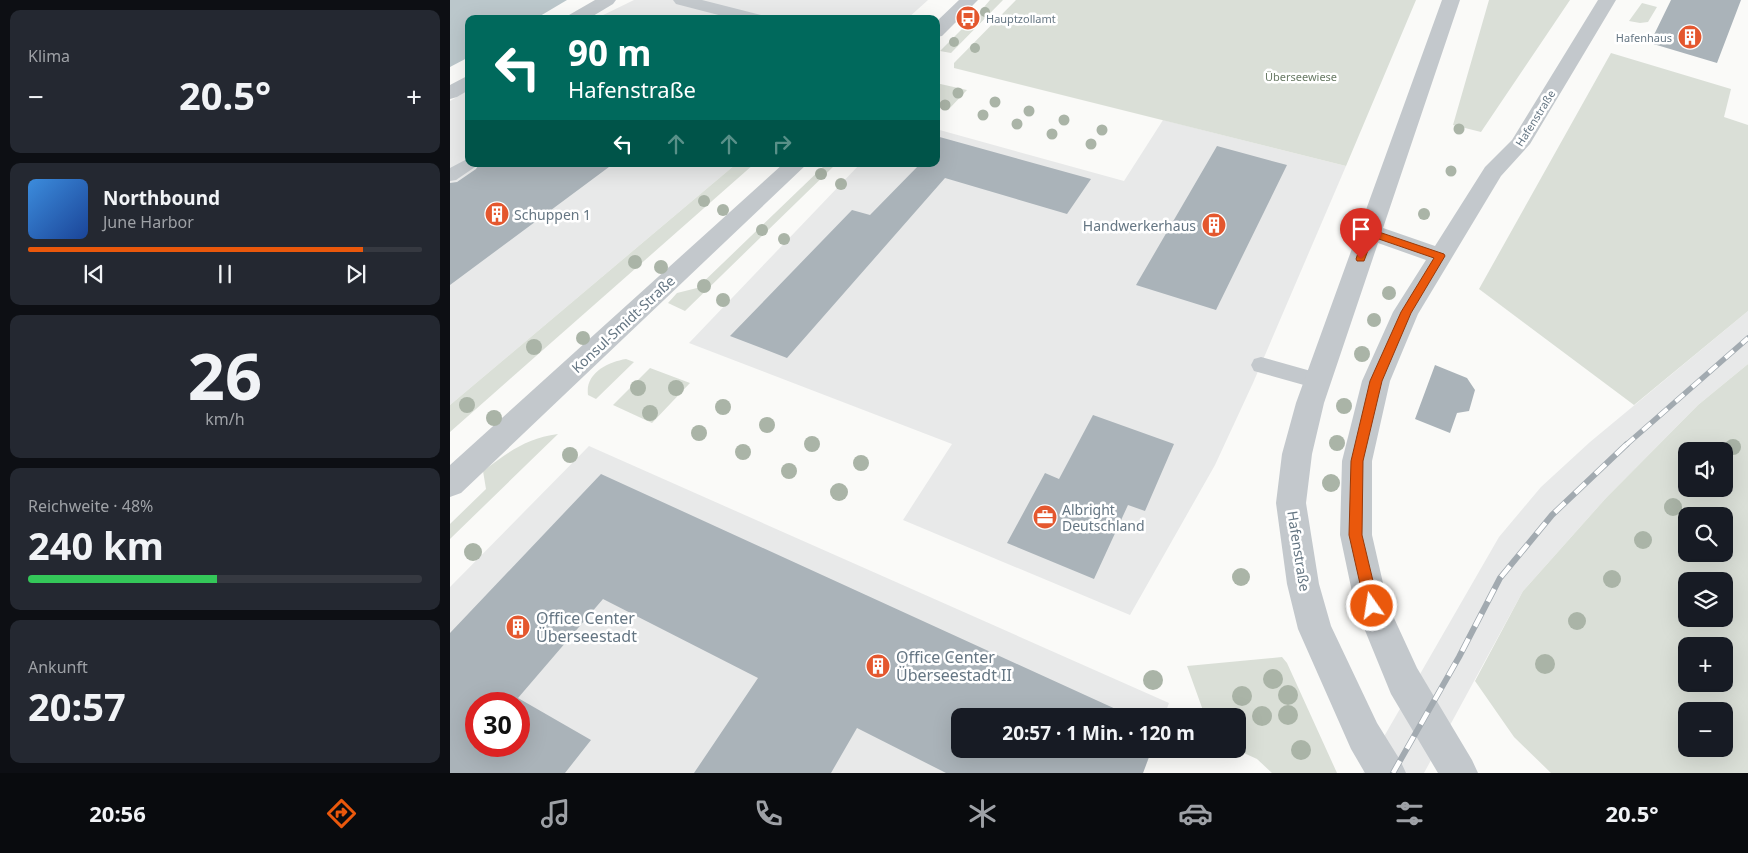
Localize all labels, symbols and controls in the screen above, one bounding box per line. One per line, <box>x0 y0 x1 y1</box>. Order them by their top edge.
bus stop icon: Hauptzollamt <box>955 5 981 31</box>
place label: Hauptzollamt <box>986 11 1056 26</box>
building icon: Hafenhaus <box>1677 24 1703 50</box>
text: 90 m <box>568 29 651 76</box>
place label: Hafenhaus <box>1616 30 1672 45</box>
icon: left <box>485 35 550 100</box>
text: Klima <box>28 45 70 67</box>
text: 20.5° <box>179 69 271 121</box>
park label: Überseewiese <box>1265 69 1337 84</box>
text: Hafenstraße <box>568 74 696 104</box>
text: − <box>28 77 44 115</box>
text: + <box>406 77 422 115</box>
street label: Hafenstraße <box>1512 87 1558 149</box>
icon: left <box>609 130 637 158</box>
icon: ahead <box>662 130 690 158</box>
icon: ahead <box>715 130 743 158</box>
icon: right <box>768 130 796 158</box>
text: Northbound <box>103 185 220 211</box>
building icon: Schuppen 1 <box>484 201 510 227</box>
place label: Schuppen 1 <box>514 205 591 224</box>
pin <box>1340 208 1382 259</box>
text: June Harbor <box>103 211 194 233</box>
building icon: Handwerkerhaus <box>1201 212 1227 238</box>
icon: arrive <box>1347 215 1375 243</box>
place label: Handwerkerhaus <box>1083 216 1196 235</box>
icon: previous <box>80 260 108 288</box>
icon: pause <box>211 260 239 288</box>
icon: next <box>342 260 370 288</box>
street label: Konsul-Smidt-Straße <box>567 271 679 377</box>
text: 26 <box>188 331 262 419</box>
text: km/h <box>205 408 245 430</box>
map controls <box>1678 442 1733 757</box>
button: sound <box>1678 442 1733 497</box>
text: Reichweite · 48% <box>28 495 153 517</box>
place label: Albright Deutschland <box>1062 500 1145 535</box>
office icon: Albright Deutschland <box>1032 504 1058 530</box>
button: search <box>1678 507 1733 562</box>
street label: Hafenstraße <box>1283 509 1315 593</box>
text: 240 km <box>28 519 164 571</box>
button: layers <box>1678 572 1733 627</box>
position arrow <box>1345 579 1397 631</box>
place label: Office Center Überseestadt <box>536 607 637 647</box>
building icon: Office Center Überseestadt <box>505 614 531 640</box>
button: + <box>1678 637 1733 692</box>
place label: Office Center Überseestadt II <box>896 646 1012 686</box>
building icon: Office Center Überseestadt II <box>865 653 891 679</box>
text: Ankunft <box>28 656 88 678</box>
text: 20:57 <box>28 680 126 732</box>
speed limit sign: 30 <box>465 692 530 757</box>
button: − <box>1678 702 1733 757</box>
text: 20:57 · 1 Min. · 120 m <box>1002 720 1195 746</box>
icon: directions <box>324 796 359 831</box>
icon: music <box>538 796 573 831</box>
icon: phone <box>751 796 786 831</box>
icon: climate <box>965 796 1000 831</box>
icon: car <box>1178 796 1213 831</box>
icon: filters <box>1392 796 1427 831</box>
text: 20:56 <box>89 798 146 828</box>
text: 20.5° <box>1605 798 1659 828</box>

